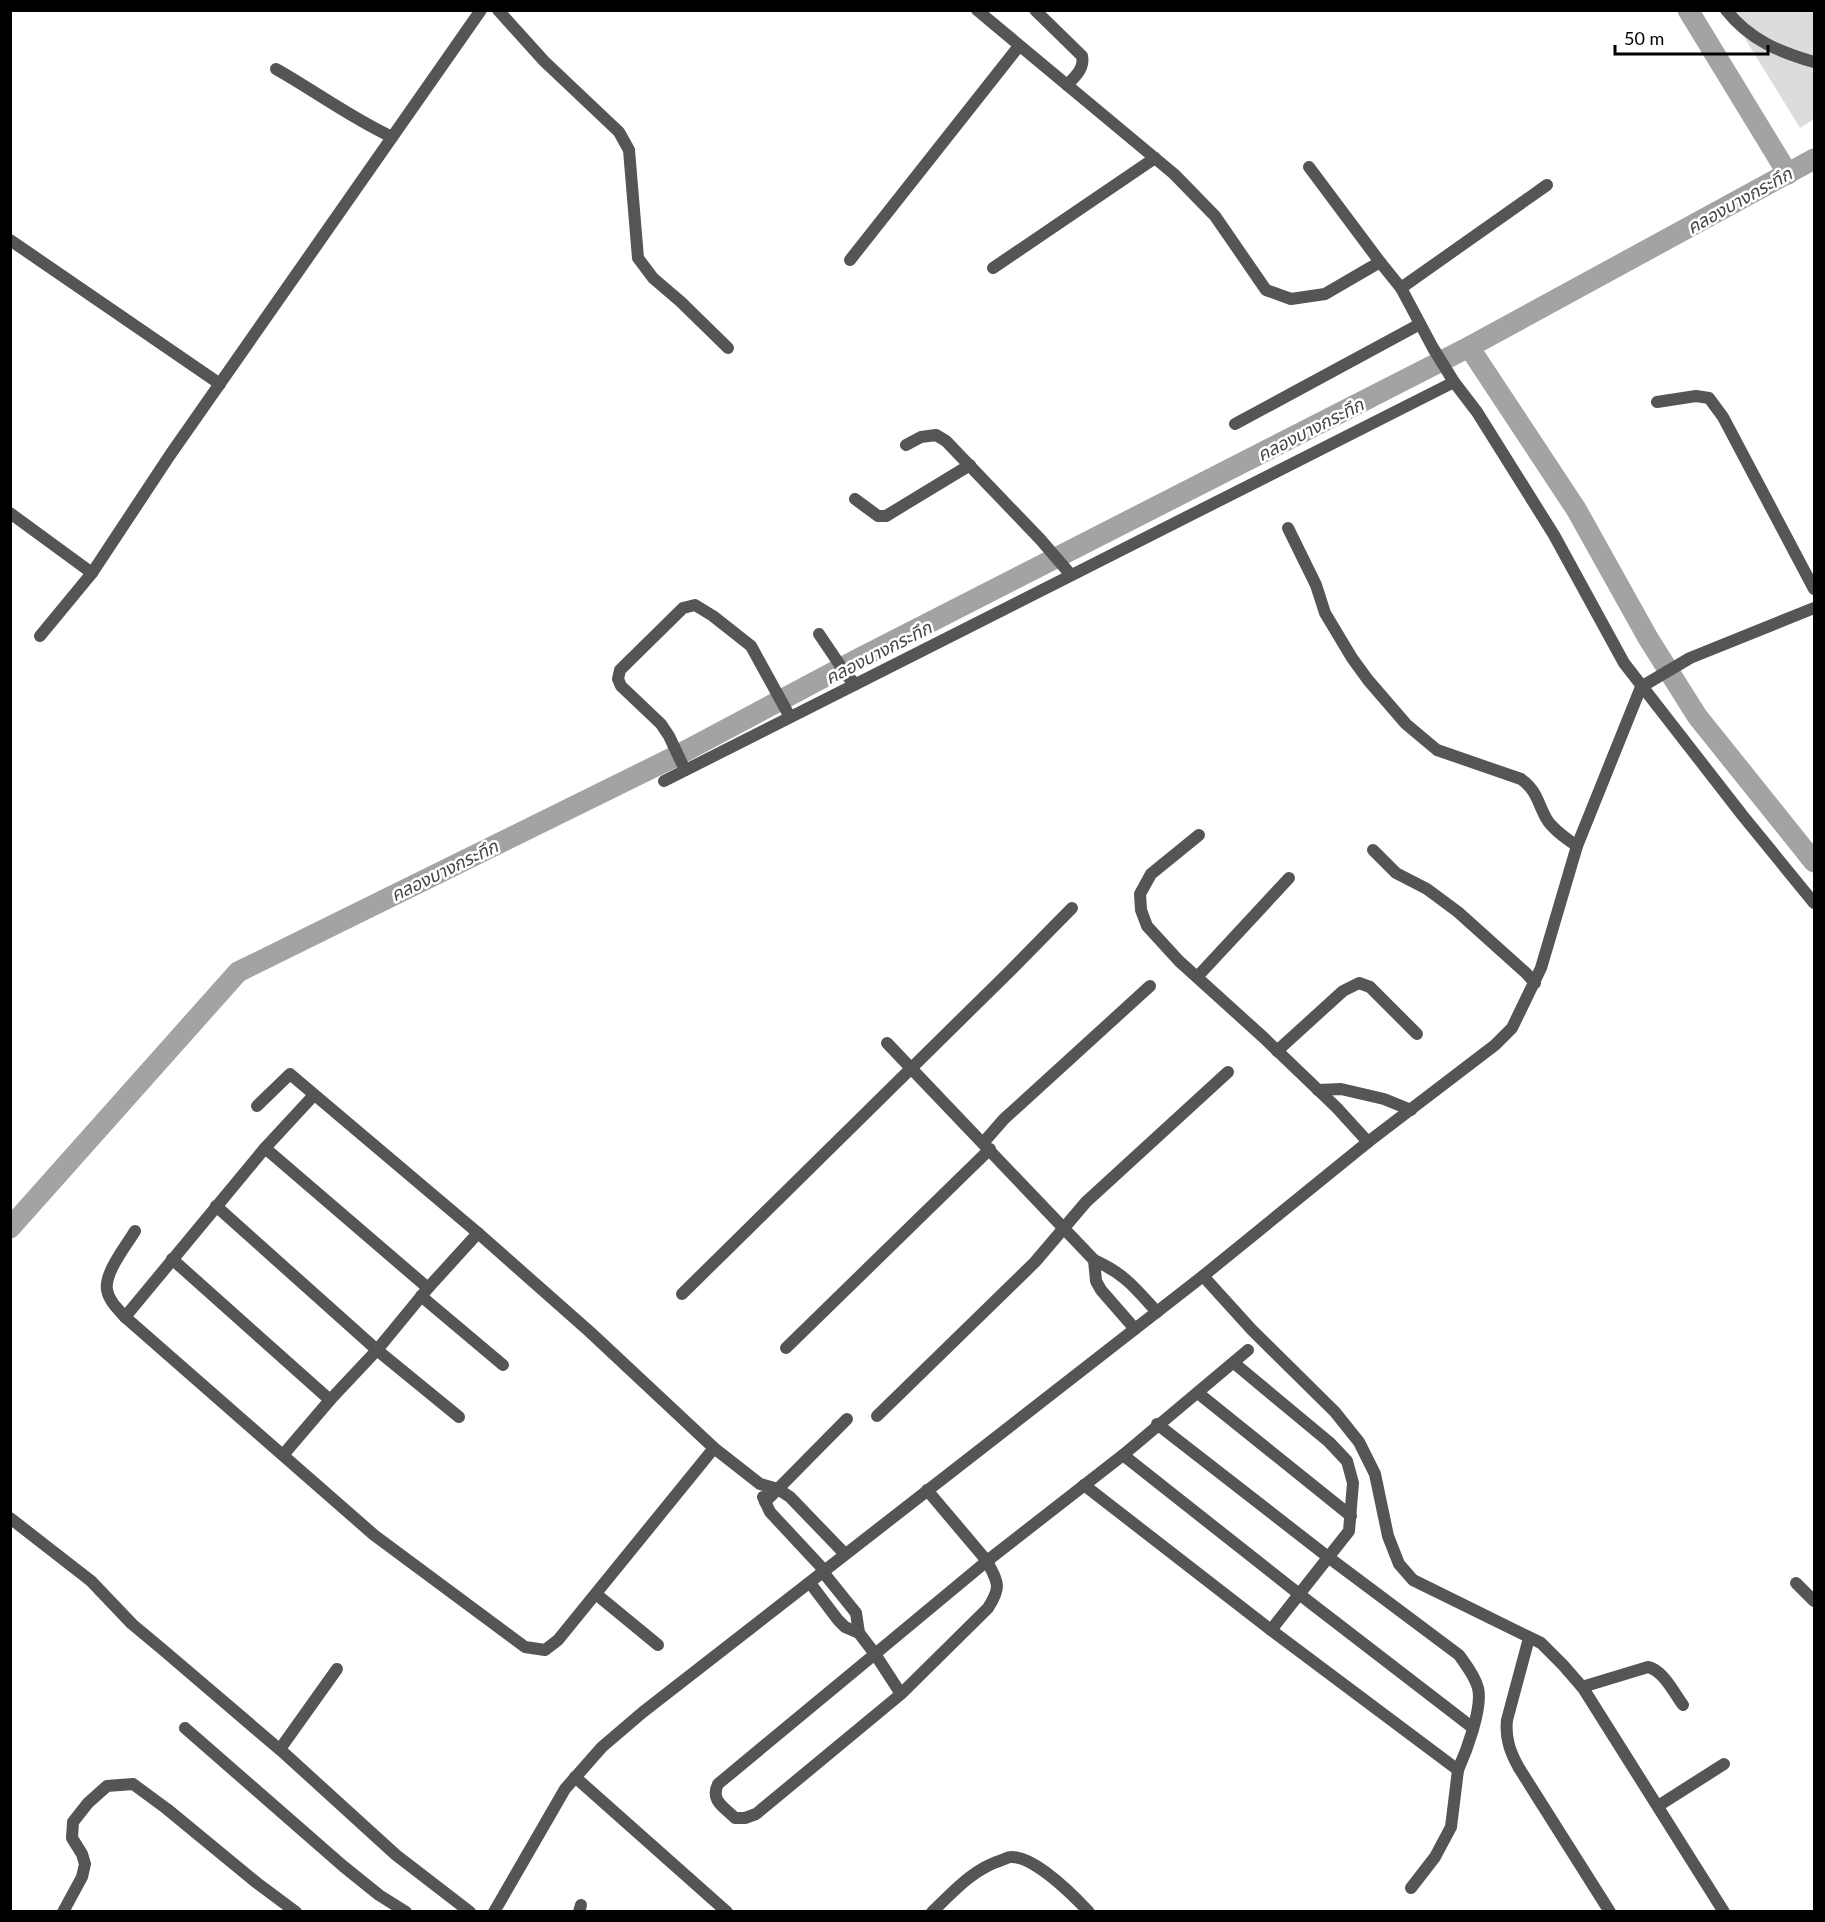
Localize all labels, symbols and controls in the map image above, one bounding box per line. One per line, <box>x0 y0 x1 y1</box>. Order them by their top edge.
scale bar <box>1615 18 1768 56</box>
text: 50 m <box>1624 27 1664 49</box>
water label: คลองบางกระทึก <box>1683 162 1796 238</box>
water label: คลองบางกระทึก <box>1253 392 1368 465</box>
water label: คลองบางกระทึก <box>821 615 936 688</box>
water label: คลองบางกระทึก <box>387 834 502 905</box>

